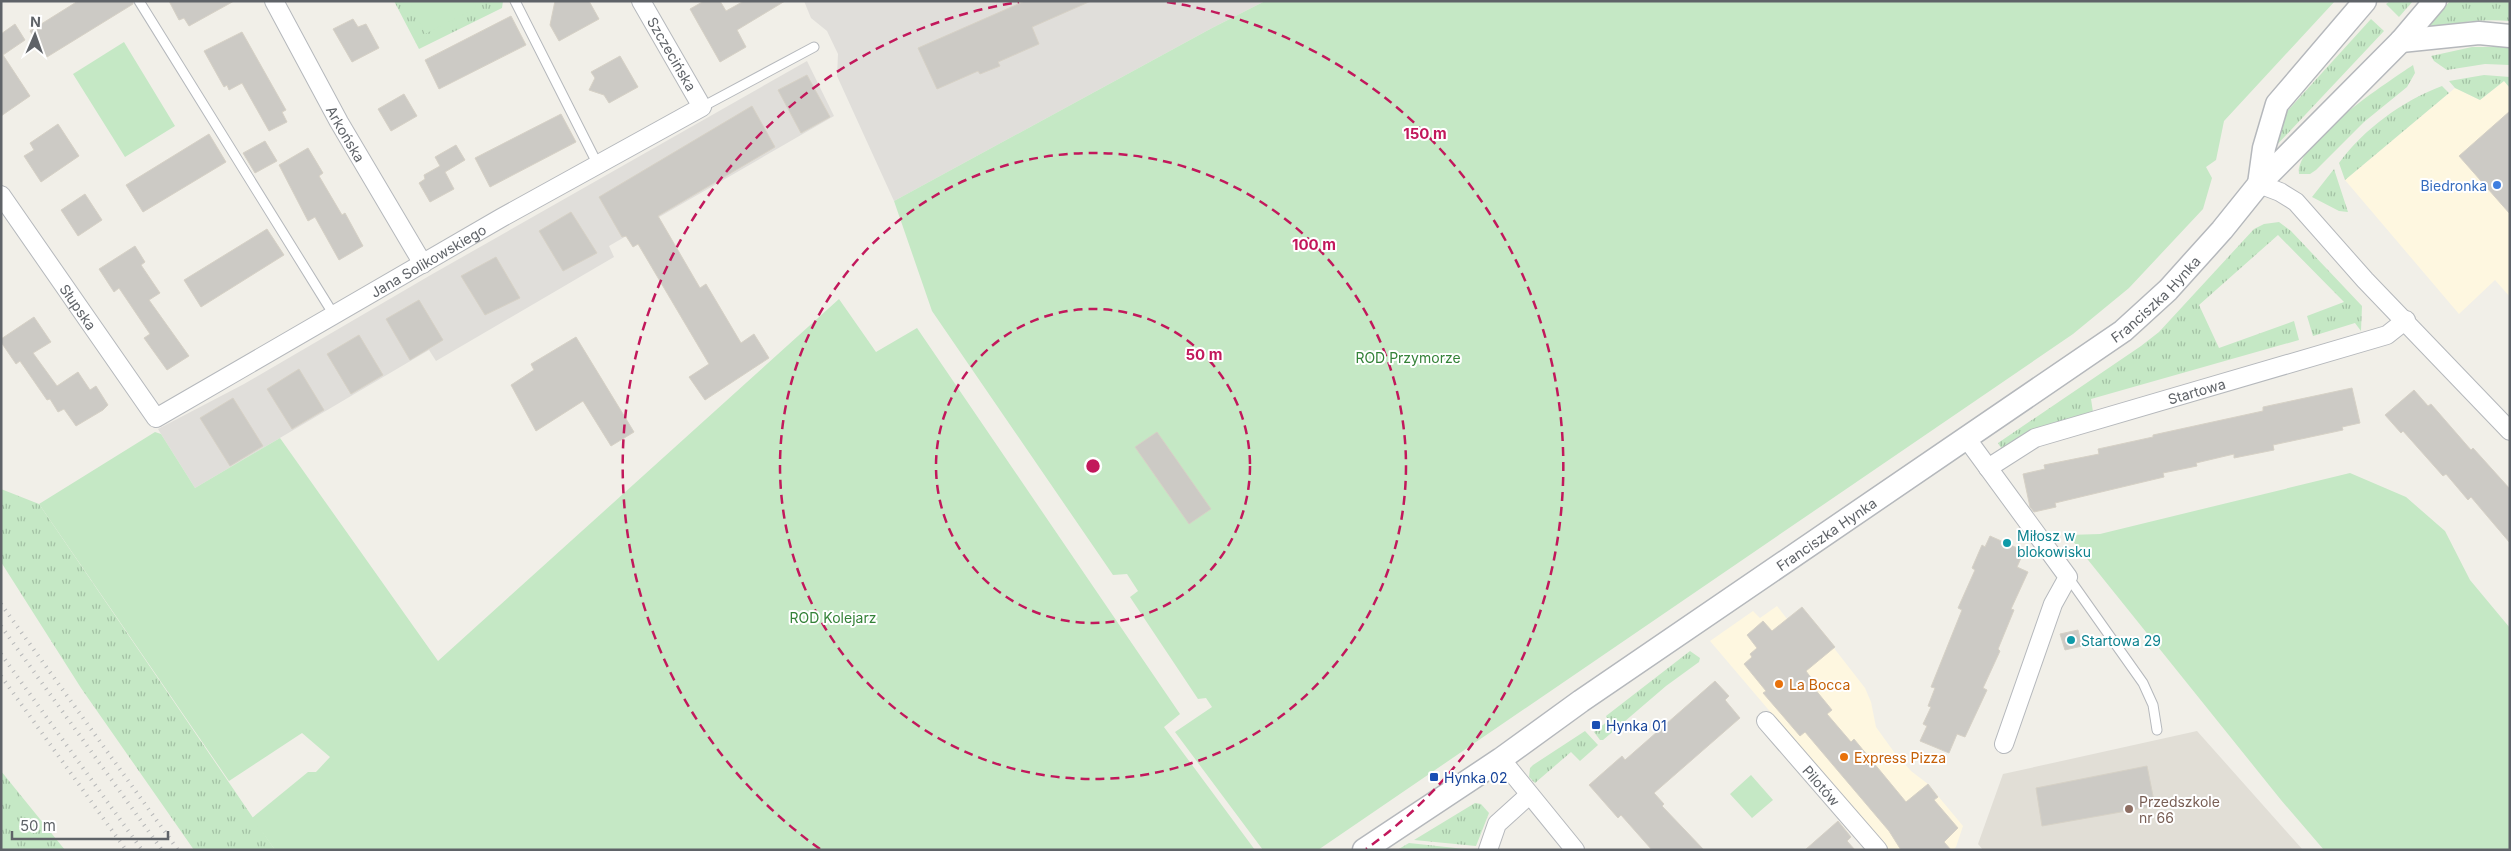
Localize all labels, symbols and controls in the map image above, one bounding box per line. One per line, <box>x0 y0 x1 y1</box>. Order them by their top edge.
north arrow <box>10 10 60 60</box>
text: N <box>30 13 41 30</box>
street label: Szczecińska <box>644 14 700 94</box>
street label: Arkońska <box>323 103 369 165</box>
text: 150 m <box>1403 124 1447 143</box>
place label: Biedronka <box>2420 177 2487 194</box>
marker: Biedronka <box>2491 179 2503 191</box>
street label: Jana Solikowskiego <box>367 220 489 300</box>
text: 100 m <box>1292 235 1336 254</box>
street label: Franciszka Hynka <box>2107 252 2203 346</box>
street label: Słupska <box>57 280 100 333</box>
text: 50 m <box>1186 345 1222 364</box>
park label: ROD Przymorze <box>1355 349 1461 366</box>
street label: Startowa <box>2166 374 2227 407</box>
centre of rings <box>1084 457 1102 475</box>
street label: Franciszka Hynka <box>1773 494 1879 574</box>
place label: Miłosz w blokowisku <box>2017 527 2091 560</box>
marker: Miłosz w blokowisku <box>2001 537 2013 549</box>
park label: ROD Kolejarz <box>790 609 876 626</box>
place label: Startowa 29 <box>2081 632 2161 649</box>
marker: Startowa 29 <box>2065 634 2077 646</box>
place label: La Bocca <box>1789 676 1850 693</box>
marker: La Bocca <box>1773 678 1785 690</box>
place label: Hynka 01 <box>1606 717 1667 734</box>
marker: Hynka 01 <box>1590 719 1602 731</box>
place label: Express Pizza <box>1854 749 1946 766</box>
marker: Express Pizza <box>1838 751 1850 763</box>
street label: Pilotów <box>1800 761 1844 809</box>
place label: Hynka 02 <box>1444 769 1507 786</box>
marker: Hynka 02 <box>1428 771 1440 783</box>
place label: Przedszkole nr 66 <box>2139 793 2220 826</box>
marker: Przedszkole nr 66 <box>2123 803 2135 815</box>
scale bar <box>12 808 169 840</box>
text: 50 m <box>20 816 56 835</box>

